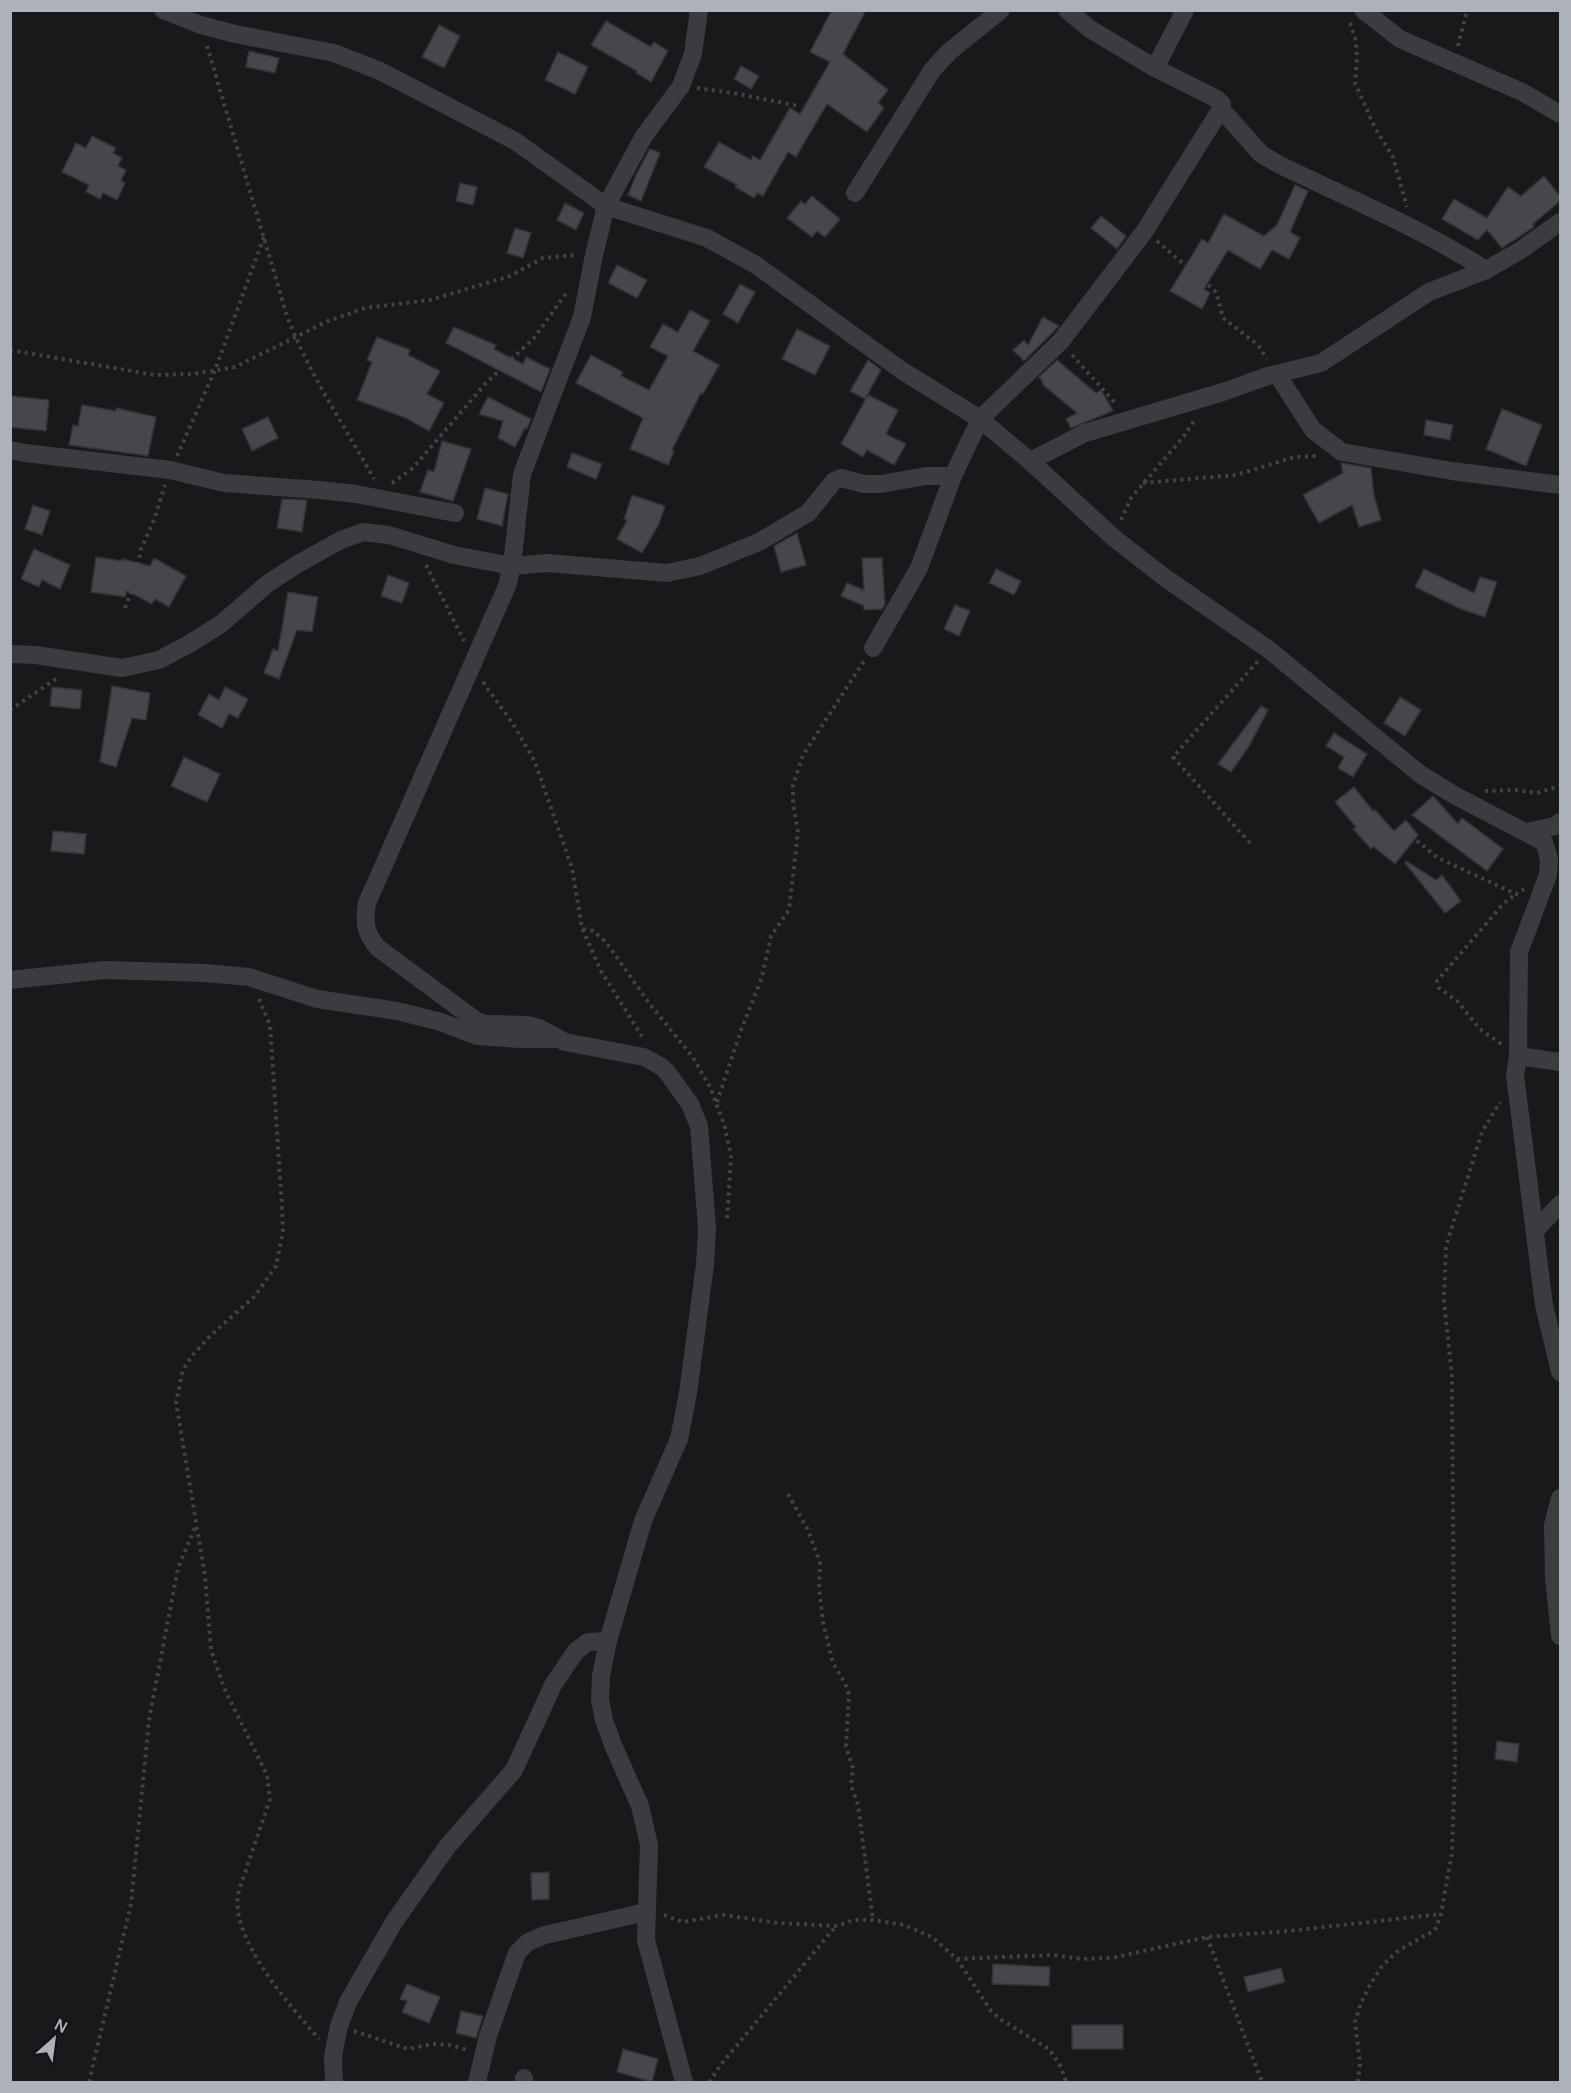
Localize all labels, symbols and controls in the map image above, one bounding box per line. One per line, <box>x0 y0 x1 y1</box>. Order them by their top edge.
north arrow <box>24 2009 84 2069</box>
text: N <box>51 2013 71 2038</box>

